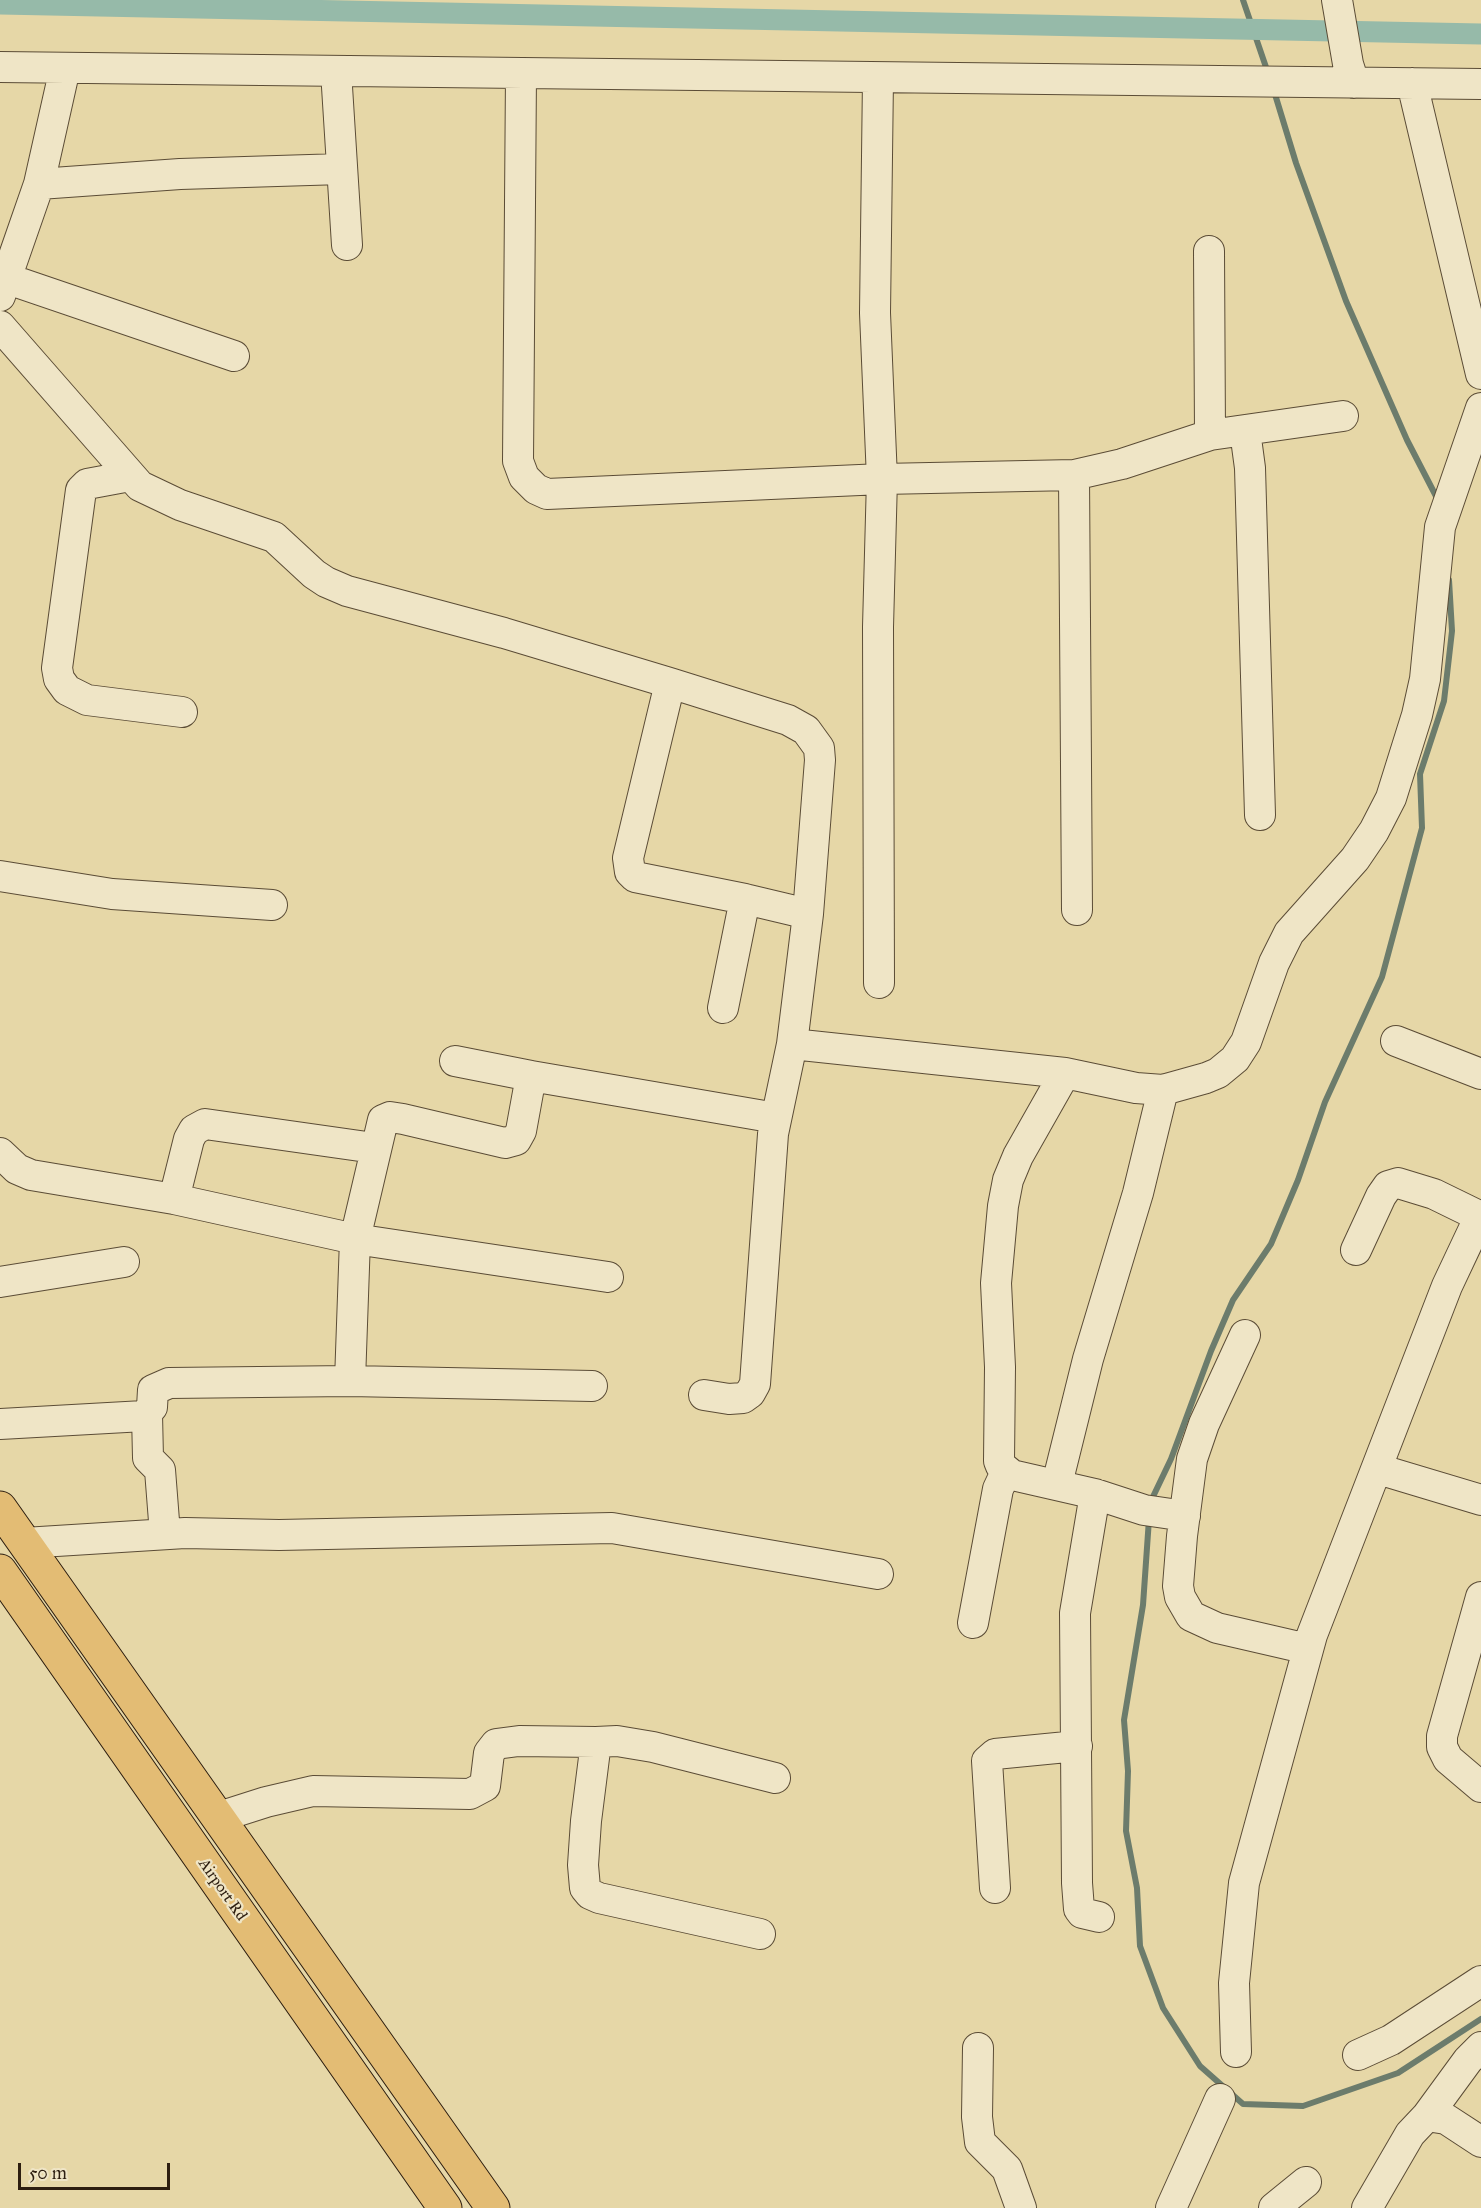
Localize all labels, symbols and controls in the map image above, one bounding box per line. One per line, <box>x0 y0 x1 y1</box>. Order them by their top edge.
street label: Airport Rd <box>194 1855 250 1925</box>
scale bar <box>21 2151 172 2189</box>
text: 50 m <box>29 2162 67 2184</box>

